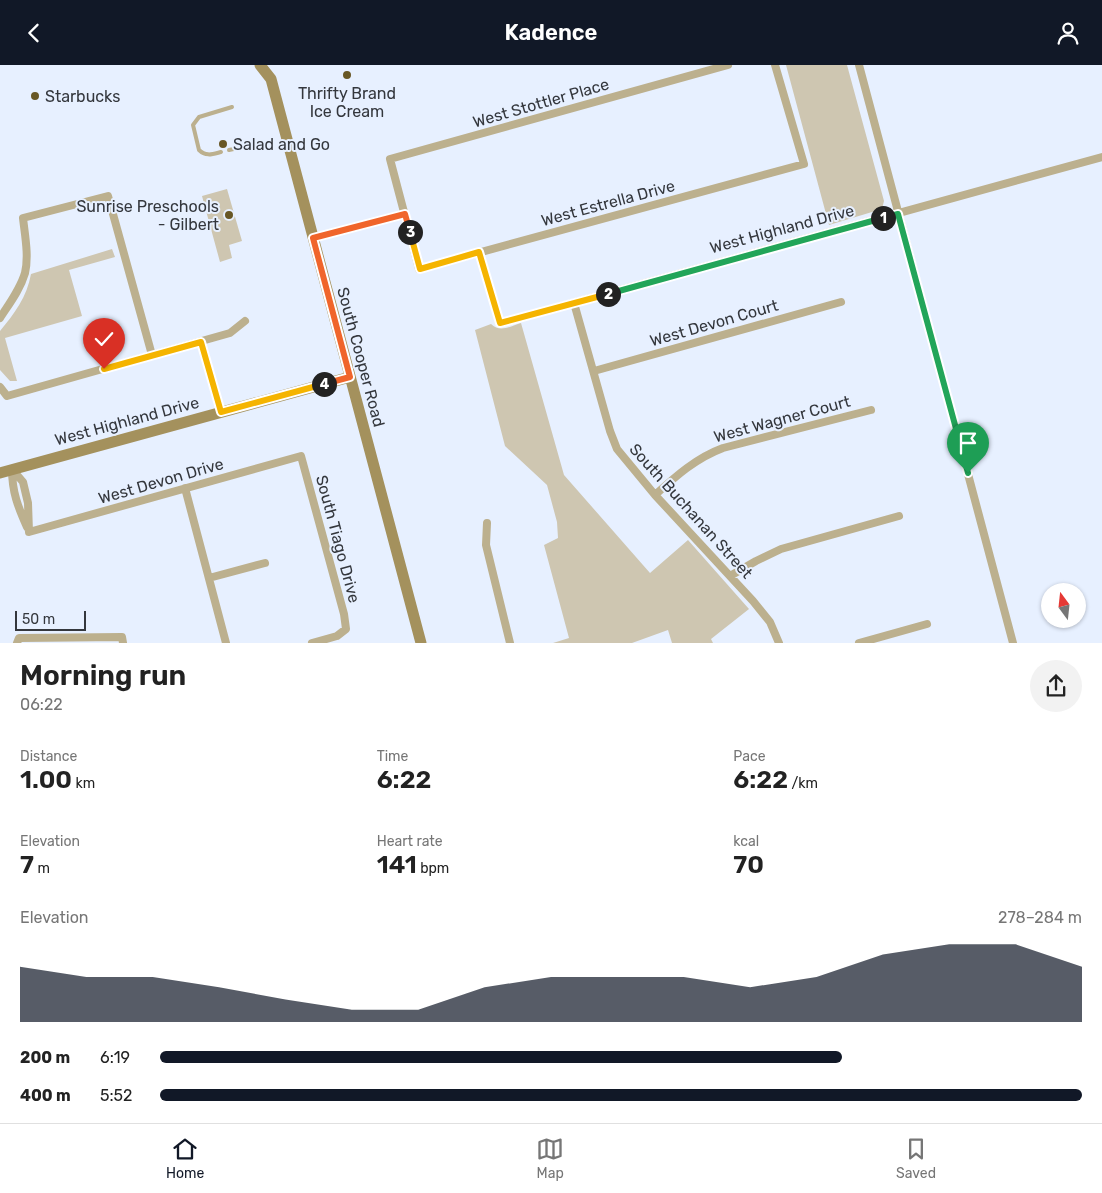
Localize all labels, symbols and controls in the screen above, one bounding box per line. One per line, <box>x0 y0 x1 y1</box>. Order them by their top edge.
icon: back <box>20 19 48 47</box>
text: Kadence <box>505 19 597 46</box>
icon: person <box>1054 19 1082 47</box>
marker: Thrifty Brand Ice Cream <box>341 69 353 81</box>
street label: West Stottler Place <box>471 74 611 132</box>
place label: Thrifty Brand Ice Cream <box>298 84 396 121</box>
place label: Starbucks <box>45 87 120 106</box>
marker: Starbucks <box>29 90 41 102</box>
place label: Salad and Go <box>233 135 330 154</box>
marker: Salad and Go <box>217 138 229 150</box>
street label: West Estrella Drive <box>539 176 677 230</box>
place label: Sunrise Preschools - Gilbert <box>76 197 219 234</box>
street label: West Highland Drive <box>708 201 856 257</box>
pin: 1 <box>870 205 896 231</box>
marker: Sunrise Preschools - Gilbert <box>223 209 235 221</box>
text: 1 <box>880 210 887 227</box>
pin: 3 <box>398 219 422 245</box>
text: 3 <box>406 224 415 241</box>
pin: 2 <box>596 281 620 307</box>
street label: South Cooper Road <box>333 285 389 429</box>
text: 2 <box>604 286 613 303</box>
street label: West Devon Court <box>648 296 780 350</box>
pin <box>83 318 125 369</box>
icon: check <box>90 325 118 353</box>
pin: 4 <box>312 371 336 397</box>
text: 4 <box>320 376 329 393</box>
street label: West Wagner Court <box>712 392 852 446</box>
street label: West Highland Drive <box>53 393 201 449</box>
pin <box>947 422 989 473</box>
icon: arrive <box>954 429 982 457</box>
street label: South Buchanan Street <box>625 440 757 582</box>
street label: West Devon Drive <box>96 454 226 508</box>
street label: South Tiago Drive <box>312 473 364 605</box>
north arrow <box>1041 583 1086 627</box>
map controls <box>1041 583 1086 628</box>
scale bar <box>15 608 86 631</box>
text: 50 m <box>22 611 55 628</box>
text: Morning run <box>20 659 186 692</box>
button: share <box>1030 660 1082 712</box>
text: 06:22 <box>20 695 63 714</box>
text: Distance <box>20 748 77 765</box>
text: Time <box>377 748 408 765</box>
text: Pace <box>733 748 765 765</box>
text: 1.00 <box>20 765 72 794</box>
text: 6:22 <box>377 765 431 794</box>
text: 6:22 <box>733 765 788 794</box>
text: km <box>72 775 95 792</box>
text: /km <box>788 775 818 792</box>
text: Elevation <box>20 833 80 850</box>
text: Heart rate <box>377 833 443 850</box>
text: kcal <box>733 833 759 850</box>
text: 7 <box>20 850 34 879</box>
text: 141 <box>377 850 417 879</box>
text: 70 <box>733 850 764 879</box>
text: m <box>34 860 50 877</box>
text: bpm <box>417 860 449 877</box>
text: Elevation <box>20 908 89 927</box>
text: 278–284 m <box>998 908 1082 927</box>
text: 200 m <box>20 1048 70 1067</box>
text: 6:19 <box>100 1048 130 1067</box>
text: 400 m <box>20 1086 71 1105</box>
text: 5:52 <box>100 1086 133 1105</box>
tab: Home <box>166 1135 204 1182</box>
tab: Map <box>536 1135 564 1182</box>
tab: Saved <box>896 1135 936 1182</box>

